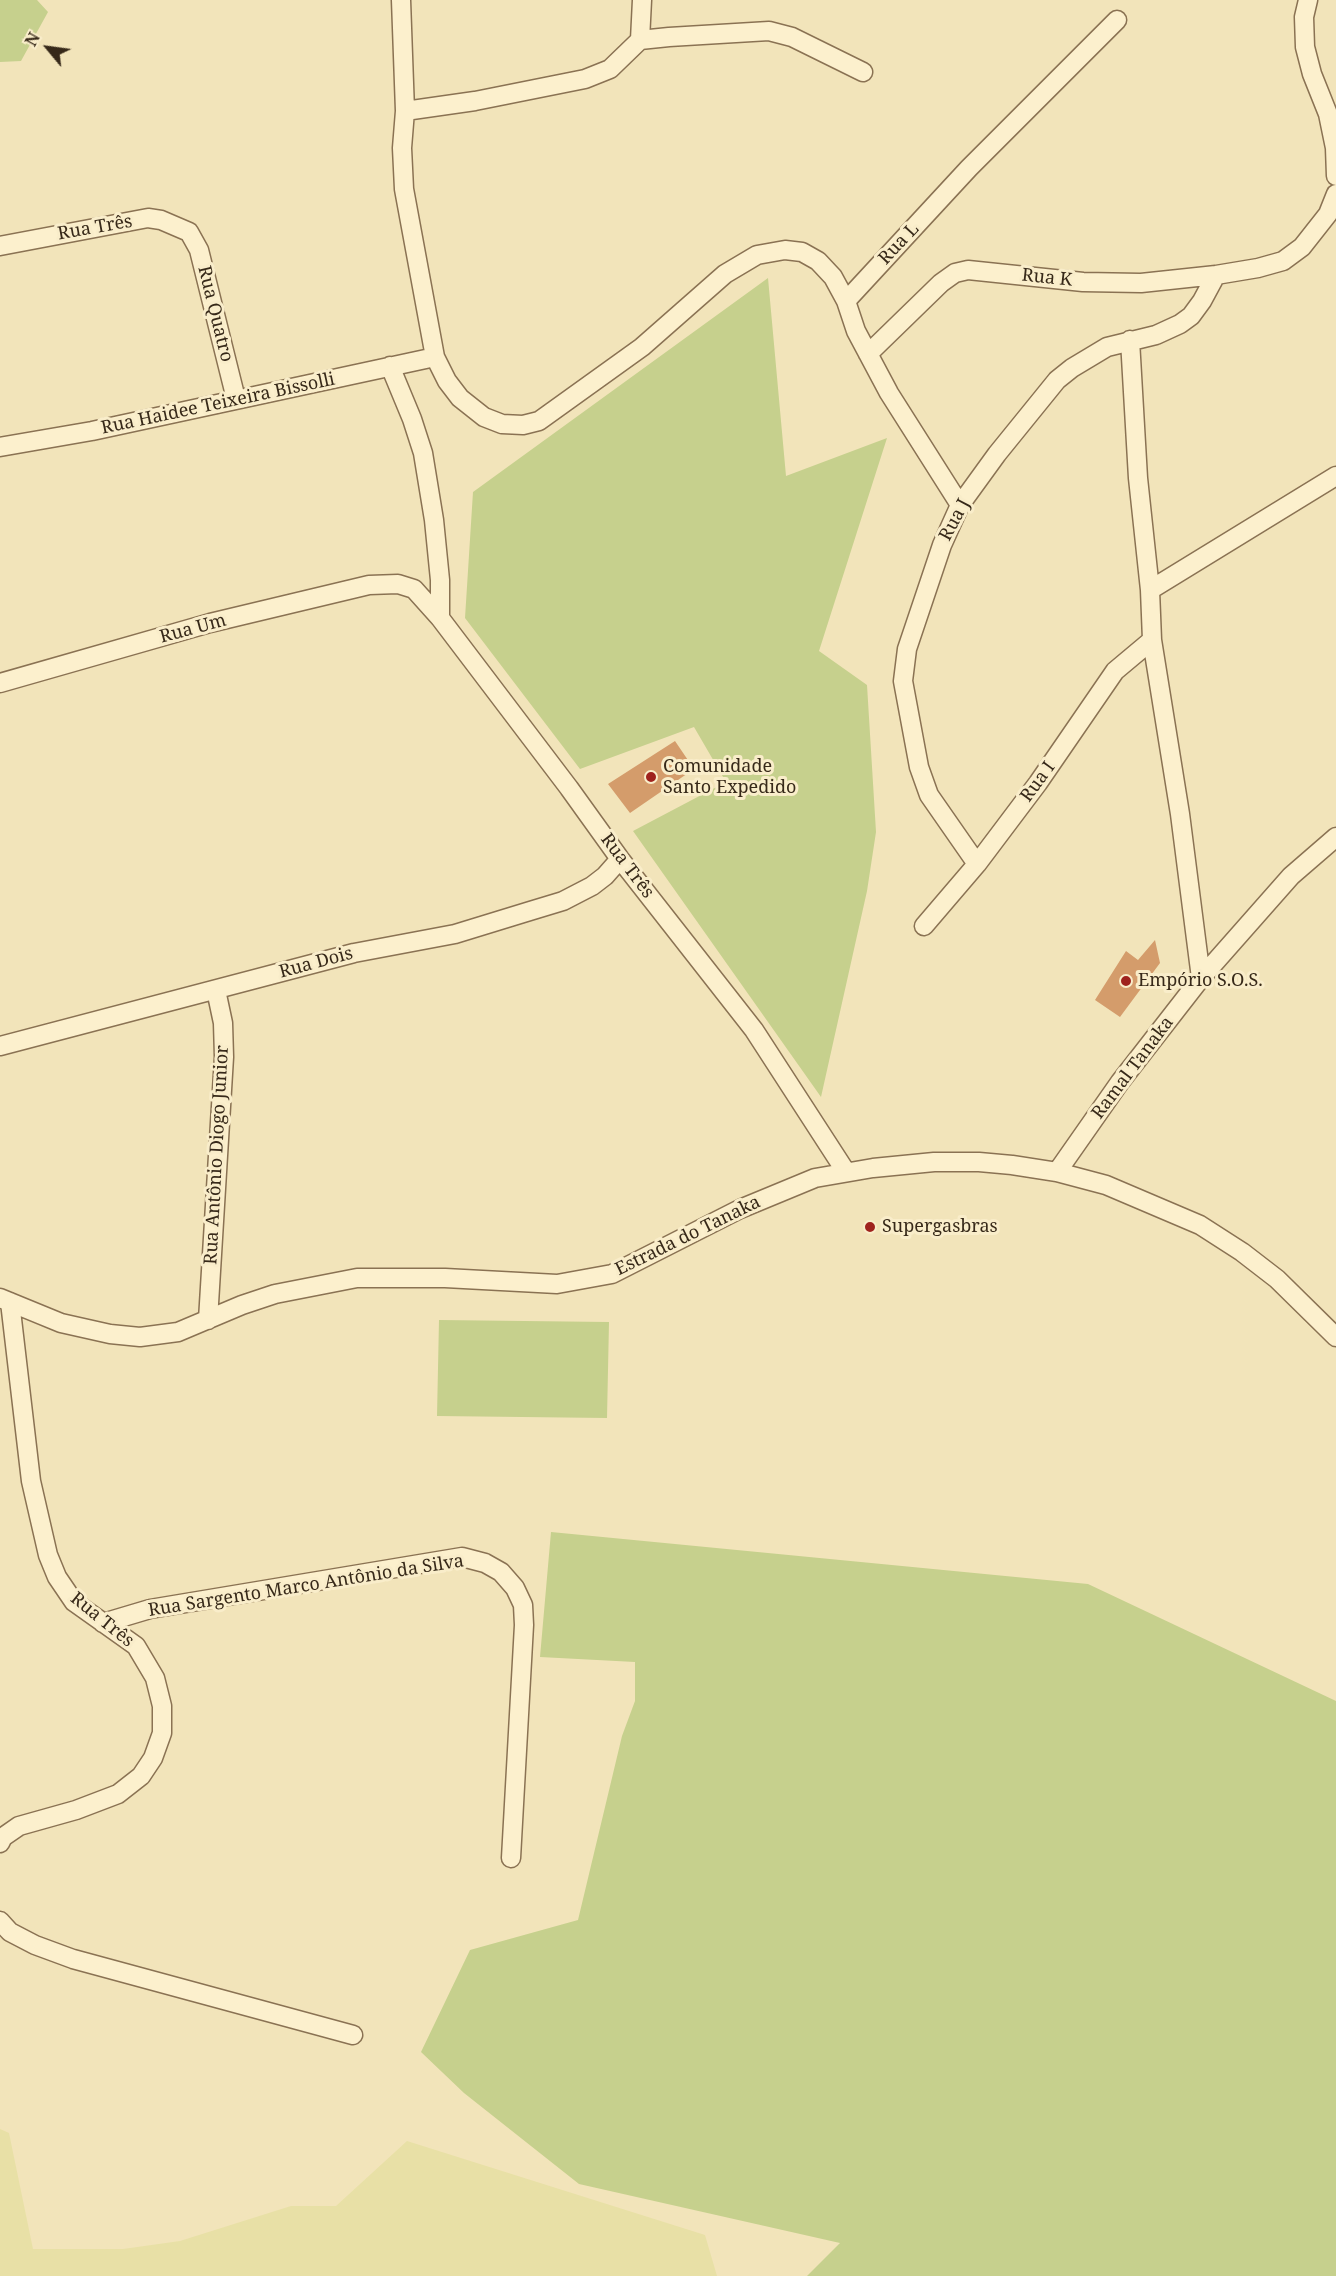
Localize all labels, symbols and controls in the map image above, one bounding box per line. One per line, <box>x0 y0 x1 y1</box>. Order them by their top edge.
north arrow <box>18 18 78 78</box>
text: N <box>20 28 45 50</box>
street label: Rua Três <box>56 211 134 245</box>
street label: Rua L <box>874 219 924 269</box>
street label: Rua Quatro <box>193 264 237 364</box>
street label: Rua K <box>1021 265 1073 291</box>
street label: Rua Haidee Teixeira Bissolli <box>99 369 337 439</box>
street label: Rua J <box>935 495 975 545</box>
street label: Rua Um <box>157 610 229 648</box>
place label: Comunidade Santo Expedido <box>663 756 796 798</box>
street label: Rua I <box>1016 758 1060 806</box>
marker: Comunidade Santo Expedido <box>644 770 658 784</box>
street label: Rua Três <box>596 829 658 903</box>
street label: Rua Dois <box>277 943 355 983</box>
place label: Empório S.O.S. <box>1138 970 1263 992</box>
marker: Empório S.O.S. <box>1119 974 1133 988</box>
street label: Ramal Tanaka <box>1088 1013 1178 1123</box>
street label: Rua Antônio Diogo Junior <box>200 1045 234 1265</box>
street label: Estrada do Tanaka <box>612 1191 764 1281</box>
place label: Supergasbras <box>882 1216 998 1238</box>
marker: Supergasbras <box>863 1220 877 1234</box>
street label: Rua Sargento Marco Antônio da Silva <box>147 1550 465 1622</box>
street label: Rua Três <box>66 1588 138 1652</box>

